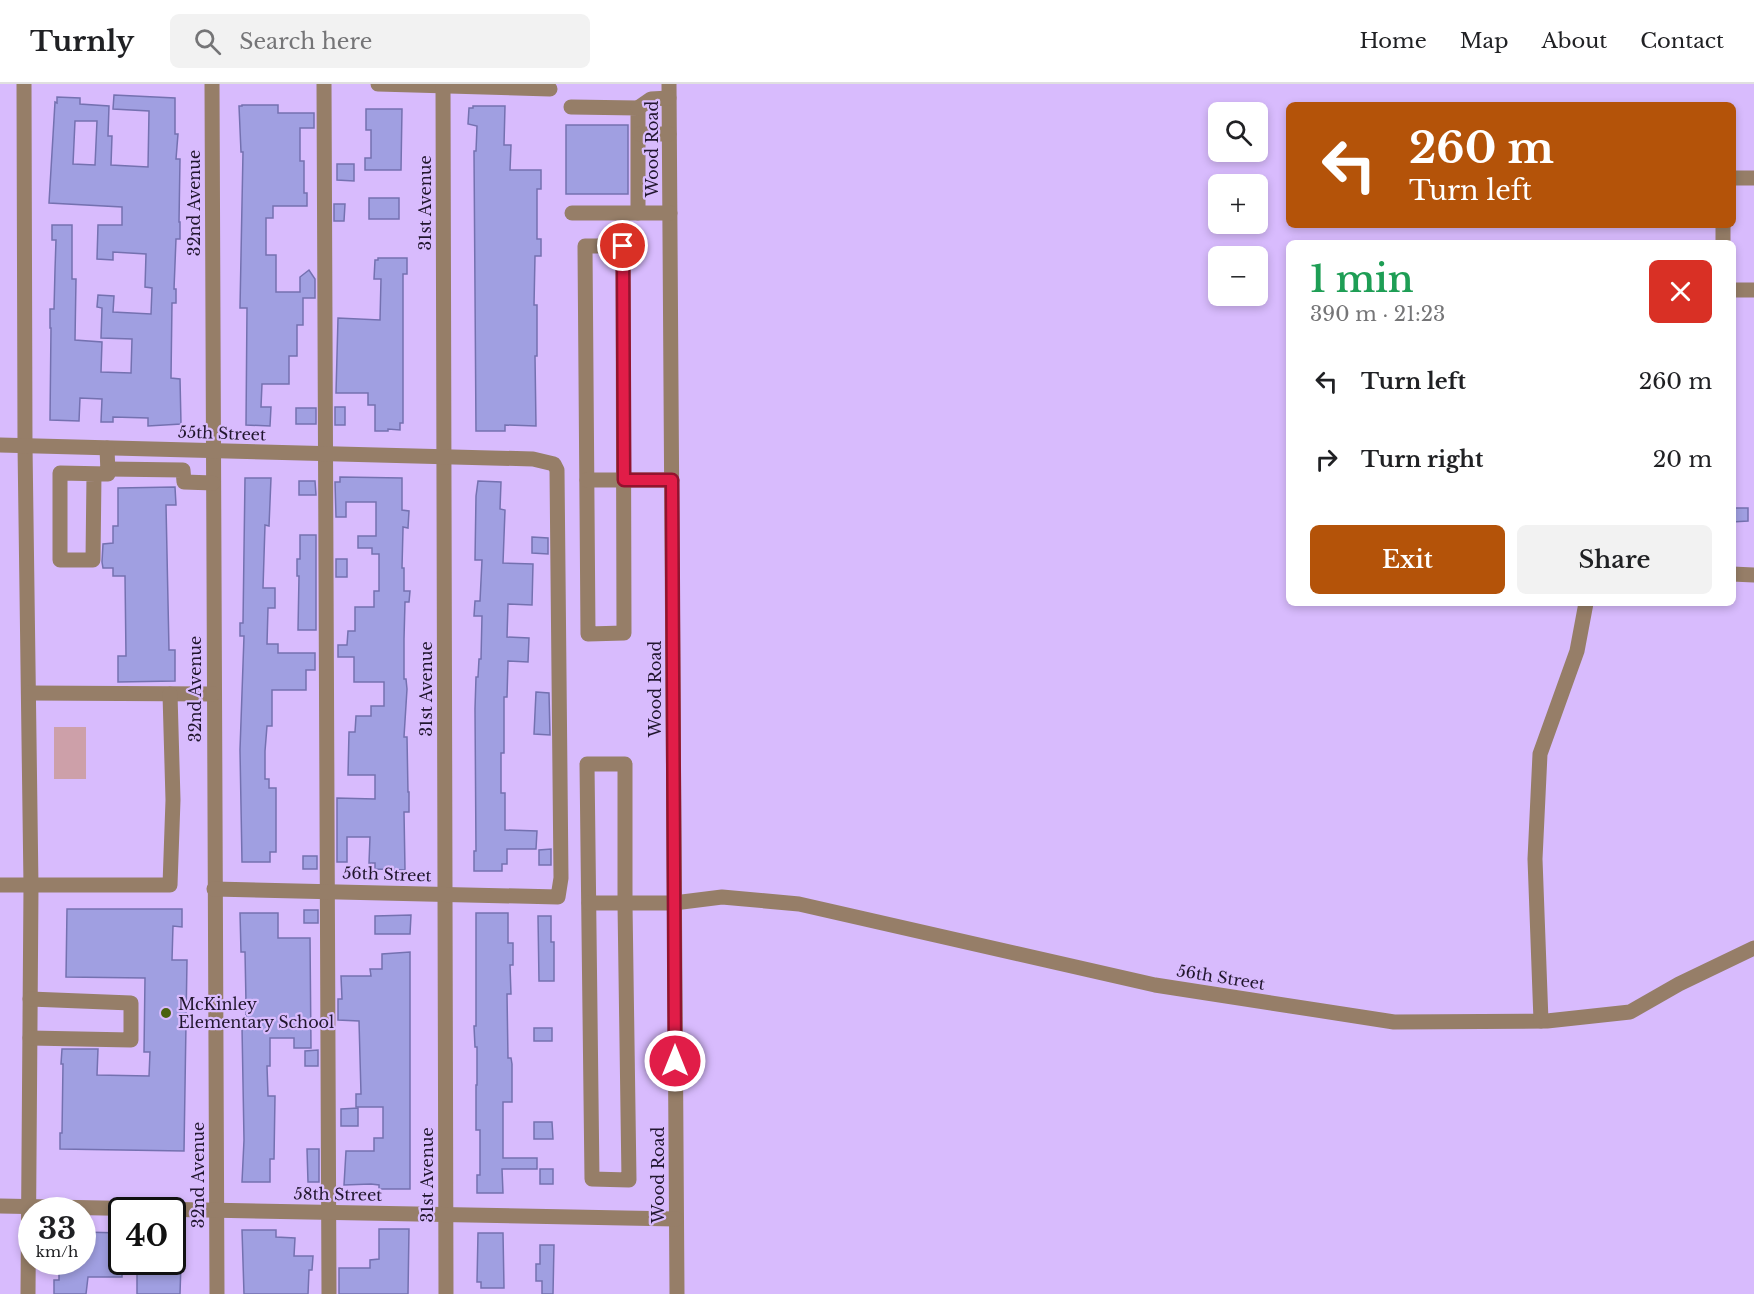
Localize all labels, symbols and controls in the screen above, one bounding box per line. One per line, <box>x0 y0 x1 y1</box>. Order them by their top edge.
search box <box>170 14 590 68</box>
text: Turnly <box>30 24 134 59</box>
icon: search <box>191 25 224 58</box>
text: Search here <box>239 28 372 55</box>
text: Home <box>1360 28 1427 54</box>
text: Map <box>1460 28 1508 54</box>
text: About <box>1541 28 1607 54</box>
text: Contact <box>1640 28 1724 54</box>
street label: Wood Road <box>642 101 662 198</box>
map controls <box>1208 102 1268 306</box>
button: search <box>1208 102 1268 162</box>
text: 260 m <box>1409 122 1554 174</box>
icon: left <box>1310 126 1388 204</box>
street label: 32nd Avenue <box>184 150 204 256</box>
street label: 31st Avenue <box>415 155 435 251</box>
button: + <box>1208 174 1268 234</box>
text: Turn left <box>1409 174 1532 207</box>
pin <box>597 220 648 271</box>
icon: arrive <box>606 229 639 262</box>
button: − <box>1208 246 1268 306</box>
text: 1 min <box>1310 257 1414 302</box>
button: close <box>1649 260 1712 323</box>
text: 390 m · 21:23 <box>1310 302 1445 326</box>
icon: left <box>1310 365 1343 398</box>
text: Turn left <box>1361 368 1466 395</box>
text: 260 m <box>1639 368 1712 395</box>
street label: 55th Street <box>178 421 266 445</box>
icon: right <box>1310 443 1343 476</box>
text: Turn right <box>1361 446 1483 473</box>
text: 20 m <box>1653 446 1712 473</box>
button: Exit <box>1310 525 1505 594</box>
button: Share <box>1517 525 1712 594</box>
street label: 32nd Avenue <box>185 636 205 742</box>
street label: 31st Avenue <box>416 641 436 737</box>
street label: Wood Road <box>645 641 665 738</box>
street label: 56th Street <box>342 862 432 886</box>
street label: 56th Street <box>1175 960 1267 994</box>
place label: McKinley Elementary School <box>178 994 334 1032</box>
marker: McKinley Elementary School <box>159 1006 173 1020</box>
position arrow <box>643 1029 707 1093</box>
street label: 32nd Avenue <box>188 1122 208 1228</box>
street label: 31st Avenue <box>417 1127 437 1223</box>
street label: Wood Road <box>648 1127 668 1224</box>
street label: 58th Street <box>294 1183 382 1205</box>
speed limit sign: 40 <box>108 1197 186 1275</box>
text: 33 <box>38 1210 76 1247</box>
text: km/h <box>36 1242 78 1261</box>

